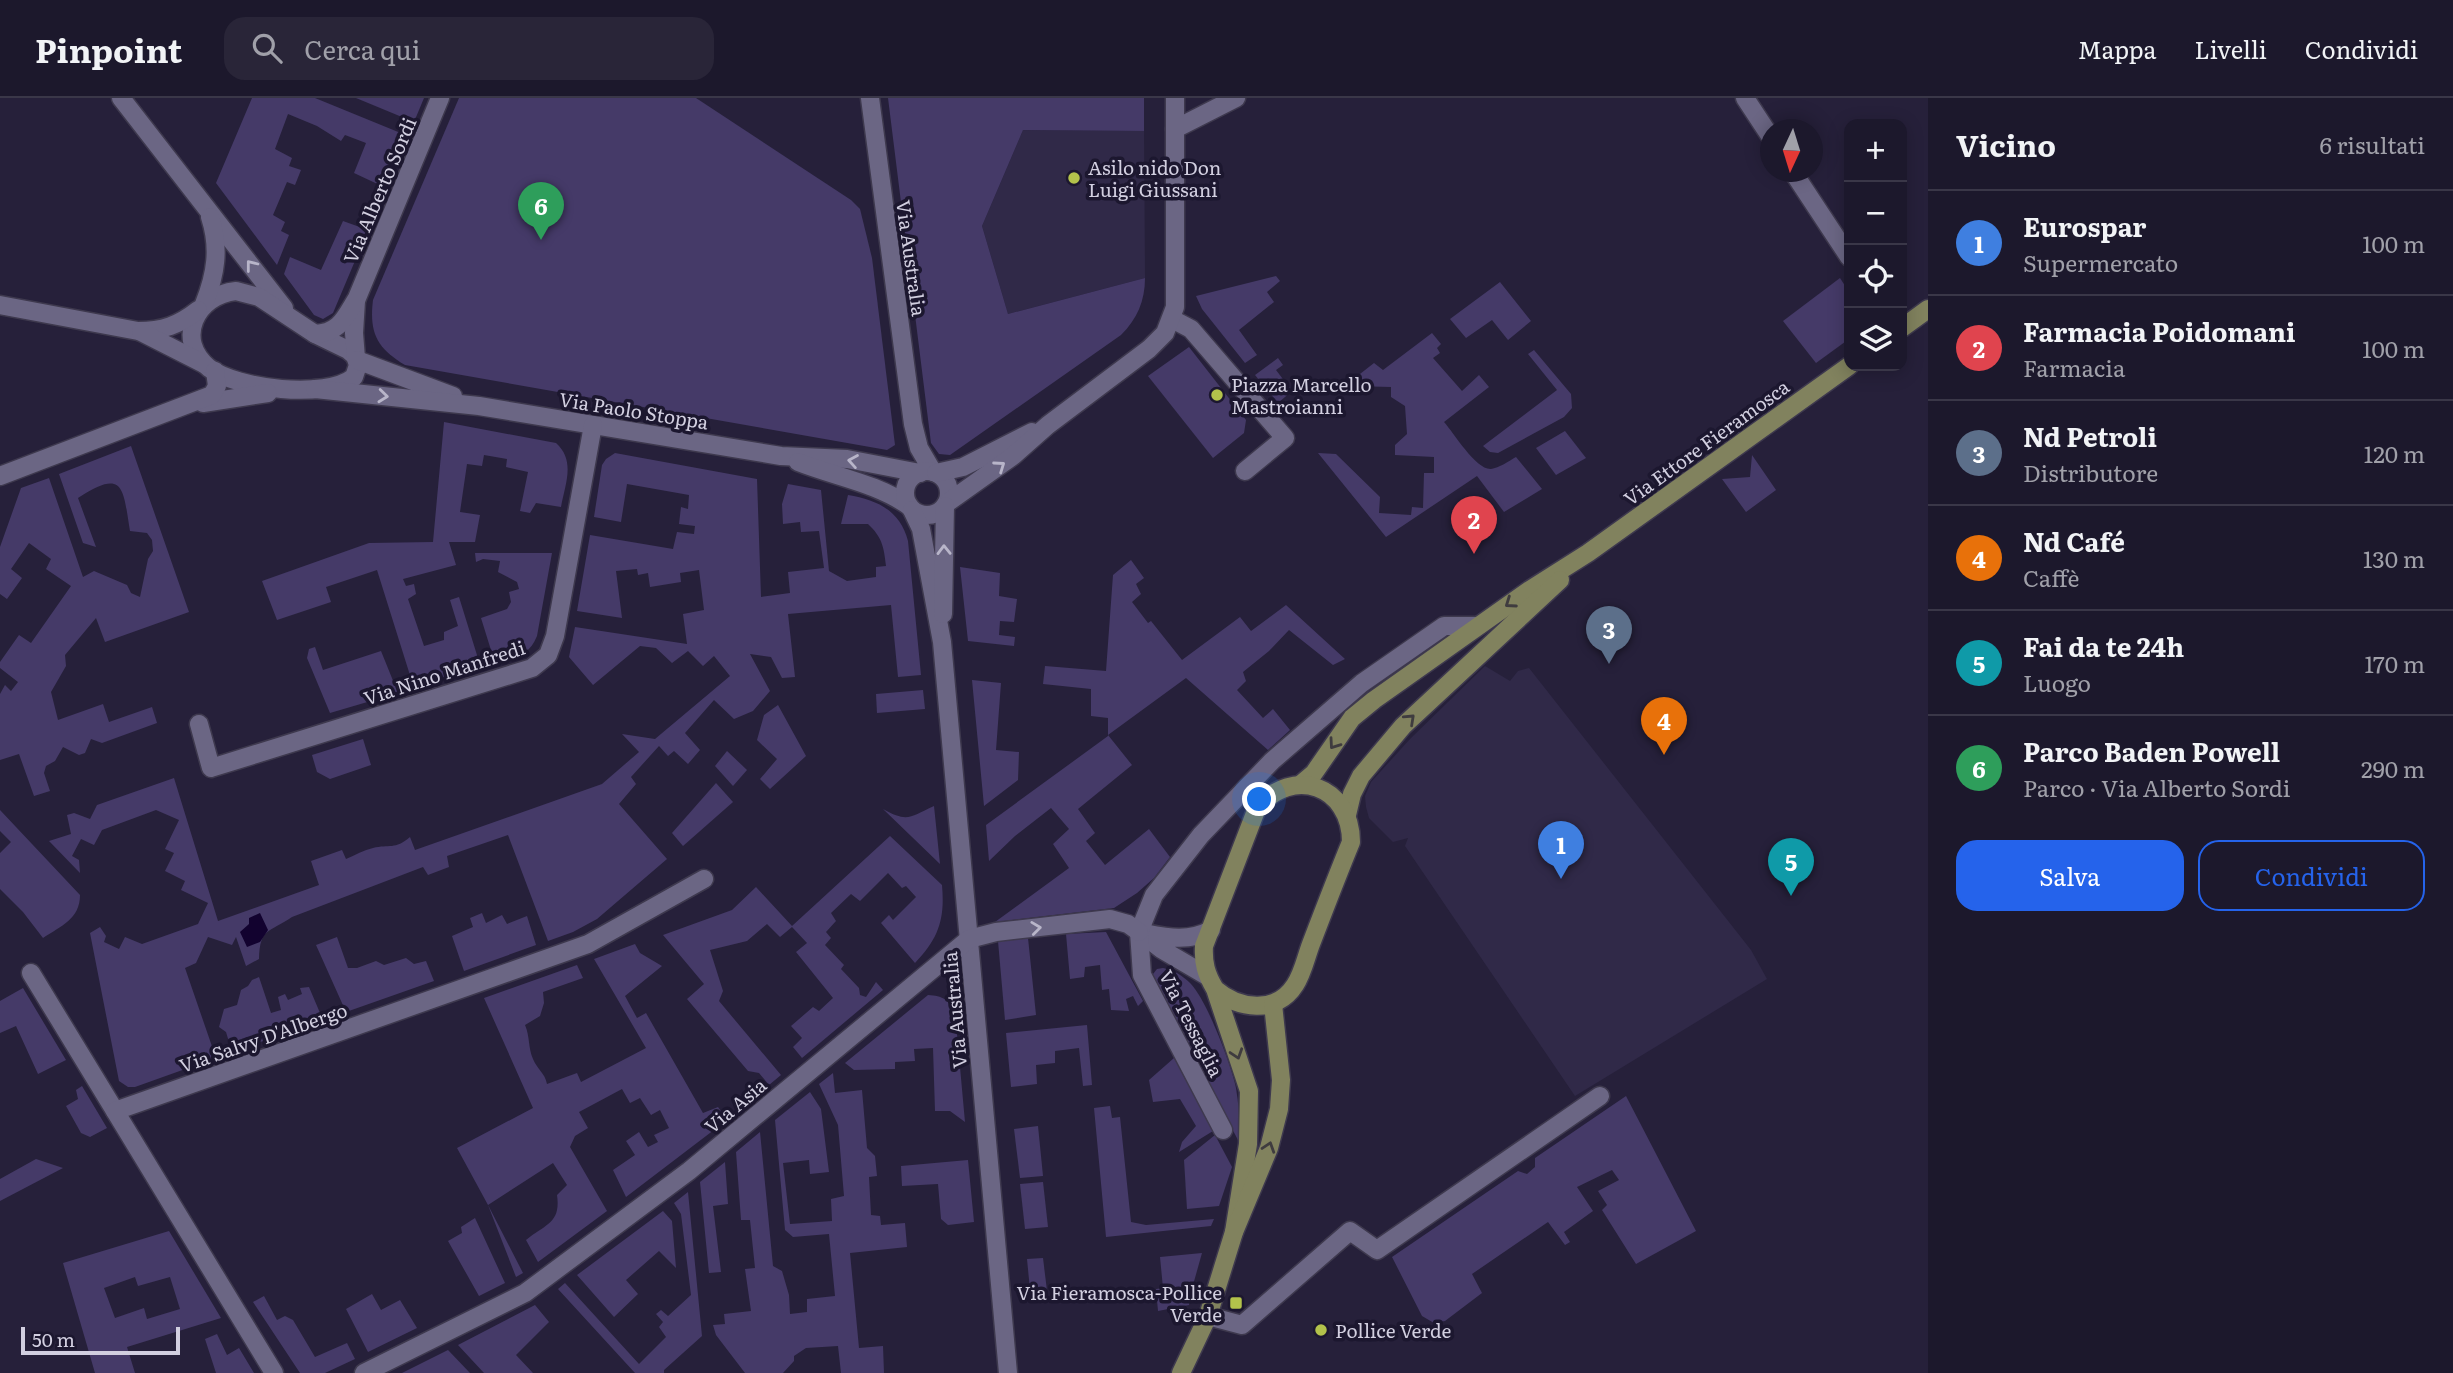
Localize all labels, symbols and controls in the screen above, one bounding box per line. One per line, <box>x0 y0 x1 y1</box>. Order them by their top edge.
search box <box>224 17 714 80</box>
text: Pinpoint <box>35 24 182 73</box>
icon: search <box>248 29 286 67</box>
text: Cerca qui <box>304 29 420 68</box>
text: Mappa <box>2078 31 2156 66</box>
text: Livelli <box>2194 31 2267 66</box>
text: Condividi <box>2305 31 2418 66</box>
street label: Via Alberto Sordi <box>336 113 422 267</box>
north arrow <box>1760 119 1823 182</box>
map controls <box>1844 119 1907 371</box>
button: + <box>1844 119 1907 182</box>
text: Vicino <box>1956 122 2056 166</box>
text: 6 risultati <box>2319 127 2425 161</box>
place label: Asilo nido Don Luigi Giussani <box>1088 153 1221 203</box>
marker: Asilo nido Don Luigi Giussani <box>1066 170 1082 186</box>
pin: 6 <box>518 182 564 240</box>
button: − <box>1844 182 1907 245</box>
street label: Via Australia <box>890 198 934 319</box>
text: Eurospar <box>2023 206 2146 245</box>
text: 1 <box>1974 226 1984 260</box>
text: 100 m <box>2362 226 2425 260</box>
button: locate <box>1844 245 1907 308</box>
text: Supermercato <box>2023 245 2178 279</box>
one-way arrow <box>246 260 259 273</box>
button: layers <box>1844 308 1907 371</box>
text: Farmacia Poidomani <box>2023 311 2295 350</box>
text: 2 <box>1973 331 1985 365</box>
text: 100 m <box>2362 331 2425 365</box>
text: Farmacia <box>2023 350 2125 384</box>
place label: Piazza Marcello Mastroianni <box>1231 370 1372 420</box>
street label: Via Ettore Fieramosca <box>1617 372 1795 512</box>
street label: Via Paolo Stoppa <box>557 384 711 436</box>
marker: Piazza Marcello Mastroianni <box>1209 387 1225 403</box>
one-way arrow <box>377 388 388 403</box>
text: Nd Petroli <box>2023 416 2157 455</box>
text: 3 <box>1973 436 1985 470</box>
text: 120 m <box>2364 436 2425 470</box>
one-way arrow <box>847 454 859 469</box>
text: Distributore <box>2023 455 2158 489</box>
one-way arrow <box>992 462 1005 474</box>
pin: 2 <box>1451 496 1497 554</box>
text: Nd Café <box>2023 521 2125 560</box>
text: 4 <box>1972 541 1986 575</box>
text: 130 m <box>2363 541 2425 575</box>
one-way arrow <box>936 544 952 554</box>
text: Caffè <box>2023 560 2079 594</box>
one-way arrow <box>1505 595 1518 607</box>
pin: 3 <box>1586 606 1632 664</box>
text: Fai da te 24h <box>2023 626 2184 665</box>
street label: Via Nino Manfredi <box>360 633 528 711</box>
text: 5 <box>1973 646 1985 680</box>
text: 170 m <box>2364 646 2425 680</box>
text: Luogo <box>2023 665 2091 699</box>
pin: 4 <box>1641 697 1687 755</box>
one-way arrow <box>1402 715 1415 728</box>
text: Parco Baden Powell <box>2023 731 2280 770</box>
one-way arrow <box>1330 736 1342 749</box>
text: 6 <box>1972 751 1986 785</box>
text: 290 m <box>2361 751 2425 785</box>
text: Parco · Via Alberto Sordi <box>2023 770 2290 804</box>
your location <box>1242 782 1276 816</box>
pin: 1 <box>1538 821 1584 879</box>
pin: 5 <box>1768 838 1814 896</box>
button: Salva <box>1956 840 2184 911</box>
button: Condividi <box>2198 840 2425 911</box>
one-way arrow <box>1030 920 1042 935</box>
street label: Via Australia <box>935 950 973 1070</box>
street label: Via Tessaglia <box>1153 964 1231 1082</box>
street label: Via Salvy D'Albergo <box>175 995 351 1079</box>
one-way arrow <box>1229 1047 1243 1059</box>
street label: Via Asia <box>698 1070 773 1139</box>
one-way arrow <box>1261 1141 1275 1153</box>
place label: Via Fieramosca-Pollice Verde <box>1016 1278 1222 1328</box>
marker: Via Fieramosca-Pollice Verde <box>1228 1295 1244 1311</box>
place label: Pollice Verde <box>1335 1316 1451 1344</box>
marker: Pollice Verde <box>1313 1322 1329 1338</box>
scale bar <box>21 1324 180 1356</box>
text: 50 m <box>32 1325 75 1353</box>

